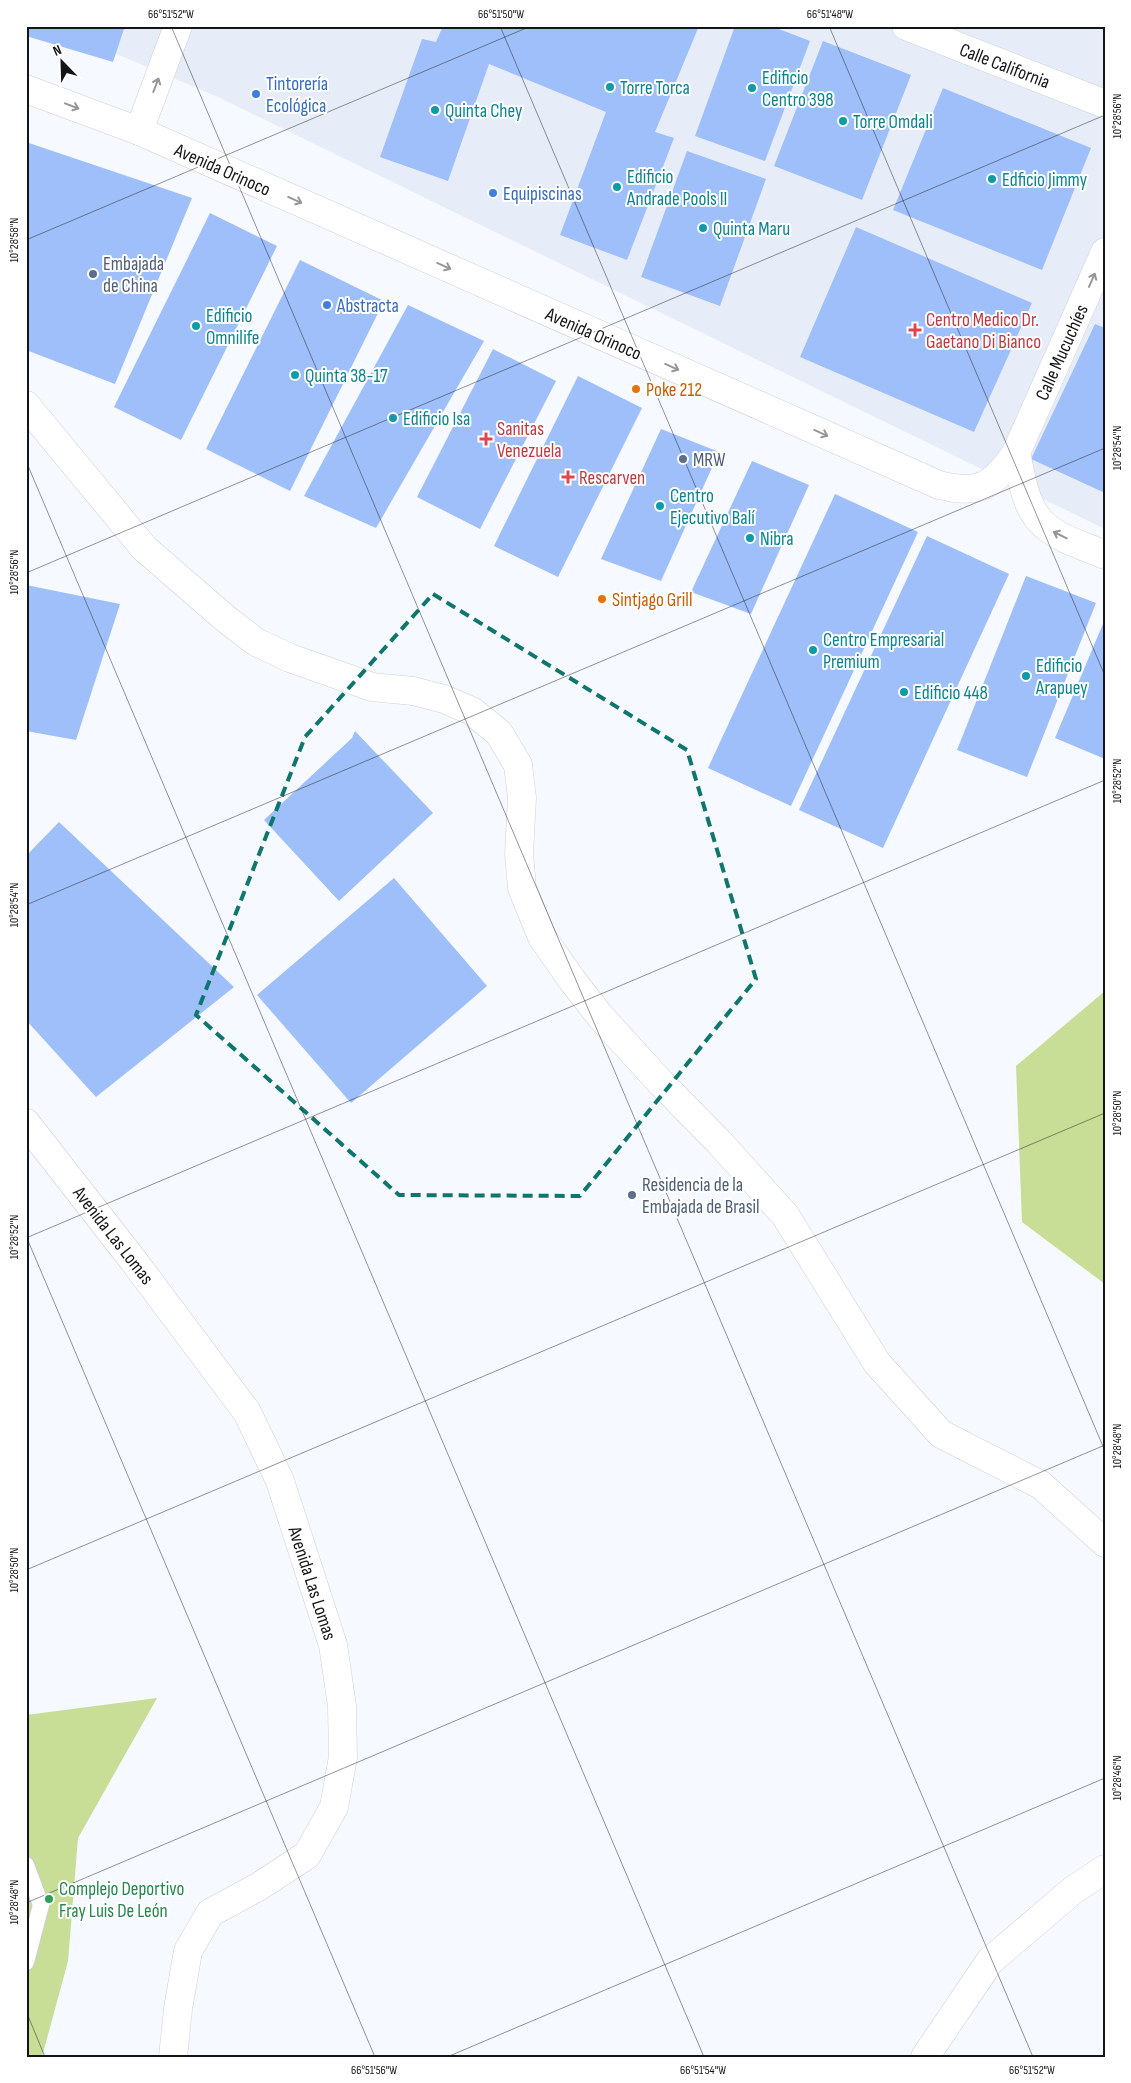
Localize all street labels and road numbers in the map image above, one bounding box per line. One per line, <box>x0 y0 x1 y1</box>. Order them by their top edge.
street label: Calle California <box>956 39 1053 94</box>
street label: Avenida Orinoco <box>170 139 274 202</box>
street label: Calle Mucuchíes <box>1031 301 1094 404</box>
street label: Avenida Orinoco <box>541 303 645 366</box>
street label: Avenida Las Lomas <box>67 1182 158 1290</box>
street label: Avenida Las Lomas <box>282 1523 341 1643</box>

